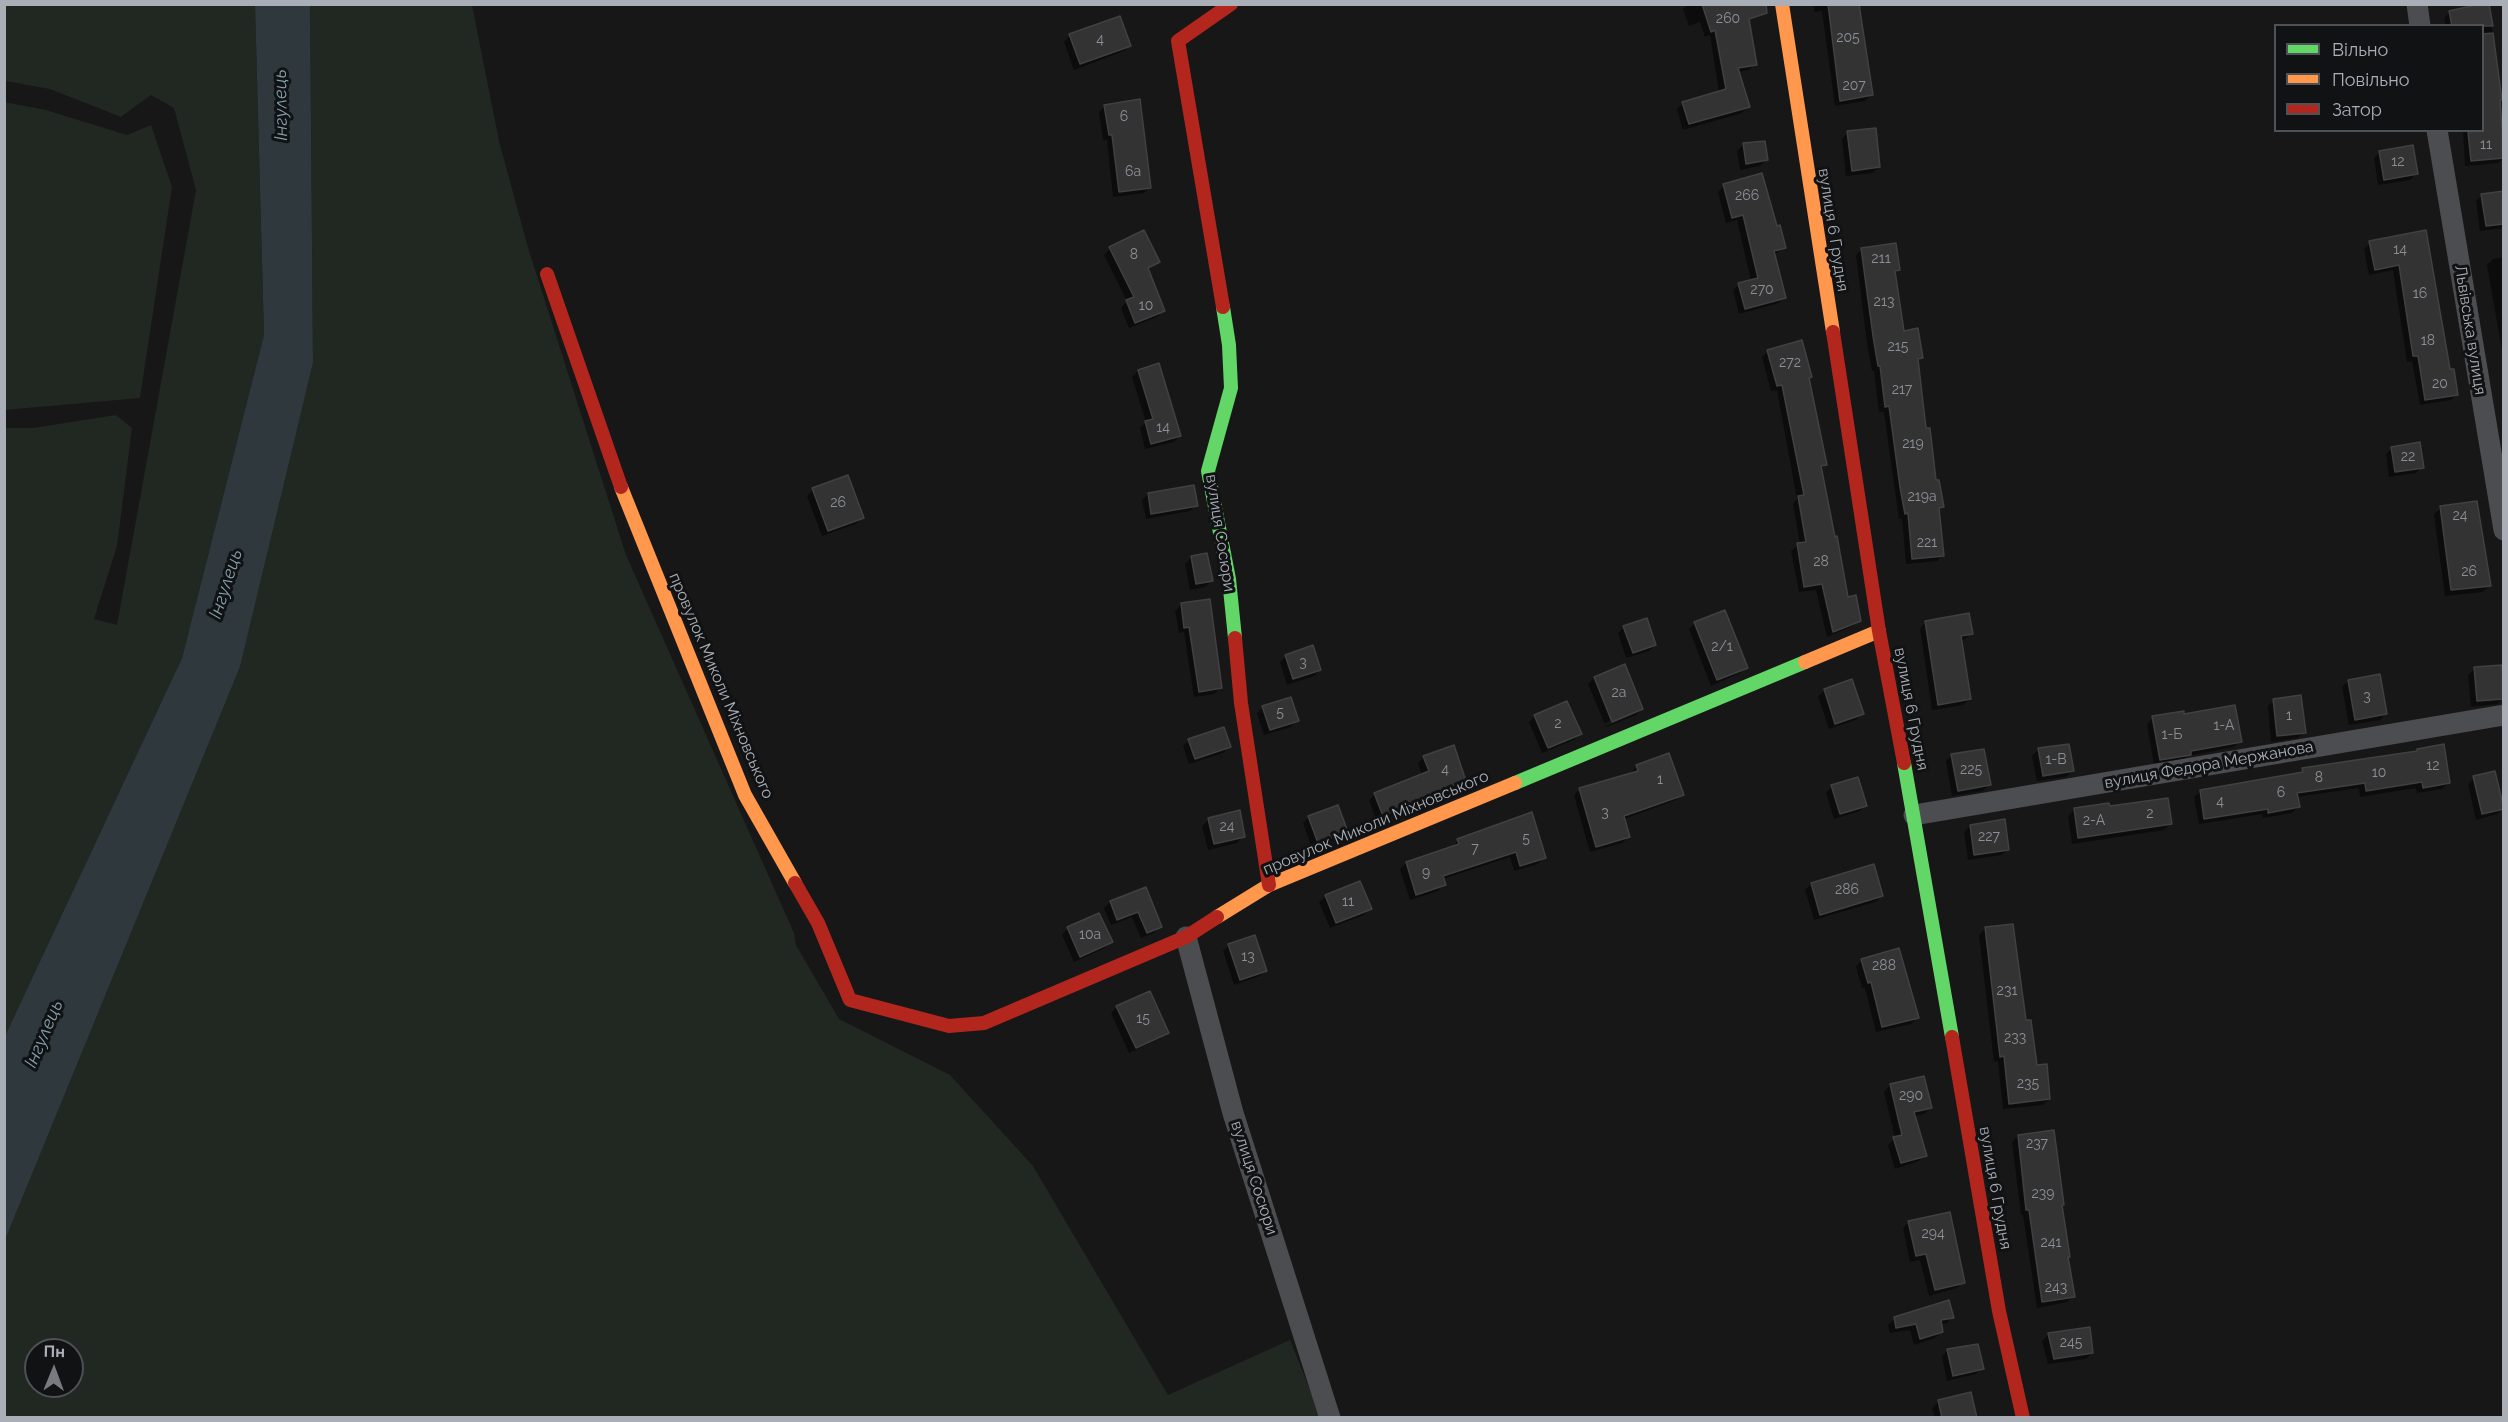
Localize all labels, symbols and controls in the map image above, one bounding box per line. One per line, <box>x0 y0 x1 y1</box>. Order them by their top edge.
house number: 260 <box>1716 11 1740 27</box>
legend <box>2274 24 2484 132</box>
house number: 205 <box>1836 30 1860 46</box>
house number: 4 <box>1096 32 1104 48</box>
text: Вільно <box>2332 39 2388 60</box>
water label: Інгулець <box>270 69 292 141</box>
text: Повільно <box>2332 69 2409 90</box>
house number: 207 <box>1842 78 1866 94</box>
text: Затор <box>2332 99 2382 120</box>
house number: 6 <box>1120 109 1128 125</box>
house number: 11 <box>2480 137 2492 153</box>
house number: 12 <box>2391 154 2405 170</box>
house number: 6а <box>1125 164 1141 180</box>
street label: вулиця 6 Грудня <box>1814 167 1852 293</box>
house number: 266 <box>1735 188 1759 204</box>
house number: 14 <box>2393 242 2407 258</box>
house number: 8 <box>1130 247 1138 263</box>
house number: 211 <box>1871 251 1891 267</box>
street label: Львівська вулиця <box>2450 264 2490 396</box>
house number: 270 <box>1750 282 1774 298</box>
house number: 16 <box>2413 286 2427 302</box>
house number: 213 <box>1874 294 1894 310</box>
house number: 10 <box>1139 298 1153 314</box>
house number: 18 <box>2421 333 2435 349</box>
house number: 215 <box>1888 339 1908 355</box>
house number: 272 <box>1779 355 1801 371</box>
house number: 20 <box>2432 376 2448 392</box>
house number: 217 <box>1892 382 1912 398</box>
house number: 14 <box>1156 420 1170 436</box>
house number: 219 <box>1902 436 1924 452</box>
house number: 22 <box>2401 449 2415 465</box>
street label: вулиця Сосюри <box>1201 473 1239 593</box>
house number: 219а <box>1907 489 1937 505</box>
house number: 26 <box>830 495 846 511</box>
house number: 24 <box>2453 508 2467 524</box>
house number: 221 <box>1917 535 1937 551</box>
water label: Інгулець <box>205 547 247 621</box>
house number: 28 <box>1813 554 1829 570</box>
house number: 26 <box>2461 564 2477 580</box>
street label: провулок Миколи Міхновського <box>665 570 777 802</box>
house number: 2/1 <box>1711 639 1733 655</box>
street label: вулиця 6 Грудня <box>1890 646 1932 772</box>
house number: 3 <box>1299 655 1307 671</box>
house number: 2а <box>1612 685 1626 701</box>
house number: 3 <box>2363 689 2371 705</box>
house number: 5 <box>1276 705 1284 721</box>
house number: 1 <box>2286 708 2292 724</box>
house number: 2 <box>1554 716 1562 732</box>
house number: 1-А <box>2213 718 2235 734</box>
house number: 1-Б <box>2162 727 2182 743</box>
street label: вулиця Федора Мержанова <box>2103 737 2315 793</box>
house number: 1-В <box>2045 752 2067 768</box>
house number: 12 <box>2426 758 2440 774</box>
house number: 4 <box>1441 762 1449 778</box>
house number: 225 <box>1960 762 1982 778</box>
house number: 10 <box>2372 765 2386 781</box>
street label: провулок Миколи Міхновського <box>1260 767 1492 879</box>
house number: 8 <box>2315 770 2323 786</box>
house number: 1 <box>1657 772 1663 788</box>
house number: 6 <box>2277 785 2285 801</box>
house number: 4 <box>2216 794 2224 810</box>
house number: 3 <box>1601 805 1609 821</box>
house number: 2 <box>2146 806 2154 822</box>
house number: 2-А <box>2083 813 2105 829</box>
house number: 24 <box>1220 819 1234 835</box>
house number: 227 <box>1978 829 2000 845</box>
house number: 5 <box>1522 831 1530 847</box>
house number: 7 <box>1471 841 1479 857</box>
house number: 9 <box>1422 865 1430 881</box>
house number: 286 <box>1835 882 1859 898</box>
house number: 11 <box>1342 894 1354 910</box>
house number: 10а <box>1079 927 1101 943</box>
house number: 13 <box>1241 949 1255 965</box>
house number: 288 <box>1872 958 1896 974</box>
house number: 231 <box>1997 983 2017 999</box>
water label: Інгулець <box>20 997 68 1071</box>
house number: 15 <box>1136 1011 1150 1027</box>
house number: 233 <box>2004 1030 2026 1046</box>
house number: 235 <box>2017 1076 2039 1092</box>
house number: 290 <box>1899 1088 1923 1104</box>
street label: вулиця Сосюри <box>1227 1119 1281 1237</box>
street label: вулиця 6 Грудня <box>1975 1125 2015 1251</box>
house number: 237 <box>2026 1136 2048 1152</box>
house number: 239 <box>2032 1186 2054 1202</box>
house number: 294 <box>1921 1226 1945 1242</box>
house number: 241 <box>2041 1235 2061 1251</box>
house number: 243 <box>2045 1280 2067 1296</box>
house number: 245 <box>2060 1335 2082 1351</box>
north arrow <box>24 1338 84 1398</box>
text: Пн <box>43 1342 65 1361</box>

